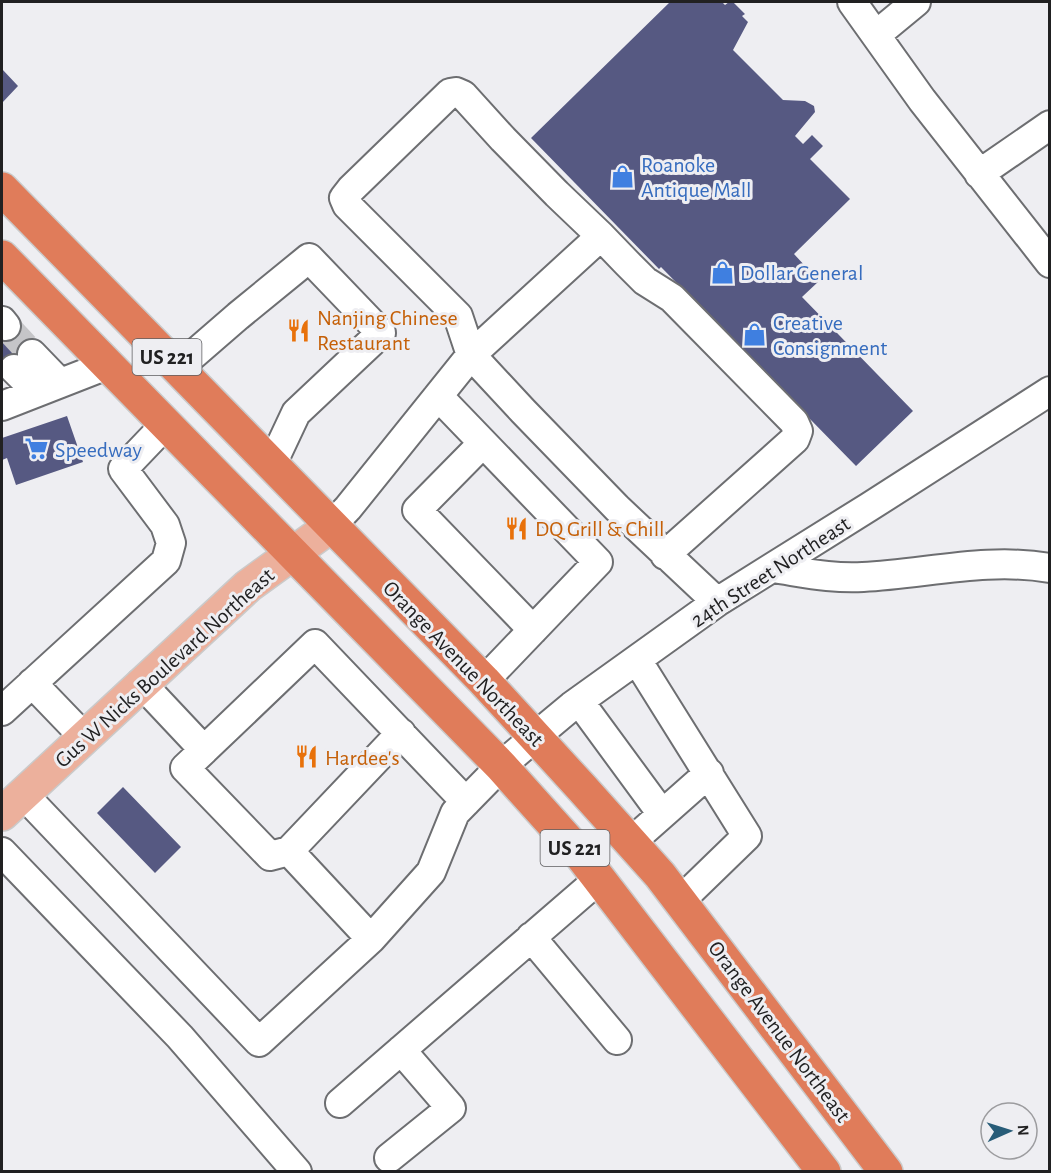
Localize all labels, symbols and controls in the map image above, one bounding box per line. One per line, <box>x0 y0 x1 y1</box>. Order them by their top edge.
place label: Roanoke Antique Mall <box>641 154 752 201</box>
shop icon: Roanoke Antique Mall <box>610 164 636 190</box>
shop icon: Dollar General <box>709 259 735 285</box>
place label: Dollar General <box>740 262 863 284</box>
place label: Nanjing Chinese Restaurant <box>317 307 458 354</box>
place label: Creative Consignment <box>773 312 887 359</box>
restaurant icon: Nanjing Chinese Restaurant <box>286 317 312 343</box>
shop icon: Creative Consignment <box>742 322 768 348</box>
road number: US 221 <box>132 339 201 375</box>
supermarket icon: Speedway <box>24 436 50 462</box>
place label: Speedway <box>55 439 143 461</box>
street label: 24th Street Northeast <box>687 512 854 631</box>
restaurant icon: DQ Grill & Chill <box>504 515 530 541</box>
place label: DQ Grill & Chill <box>535 518 665 540</box>
street label: Gus W Nicks Boulevard Northeast <box>51 564 278 772</box>
street label: Orange Avenue Northeast <box>379 577 548 751</box>
restaurant icon: Hardee's <box>294 744 320 770</box>
place label: Hardee's <box>325 747 400 769</box>
road number: US 221 <box>540 830 610 866</box>
street label: Orange Avenue Northeast <box>704 937 854 1126</box>
north arrow <box>979 1101 1039 1161</box>
text: N <box>1015 1124 1031 1136</box>

